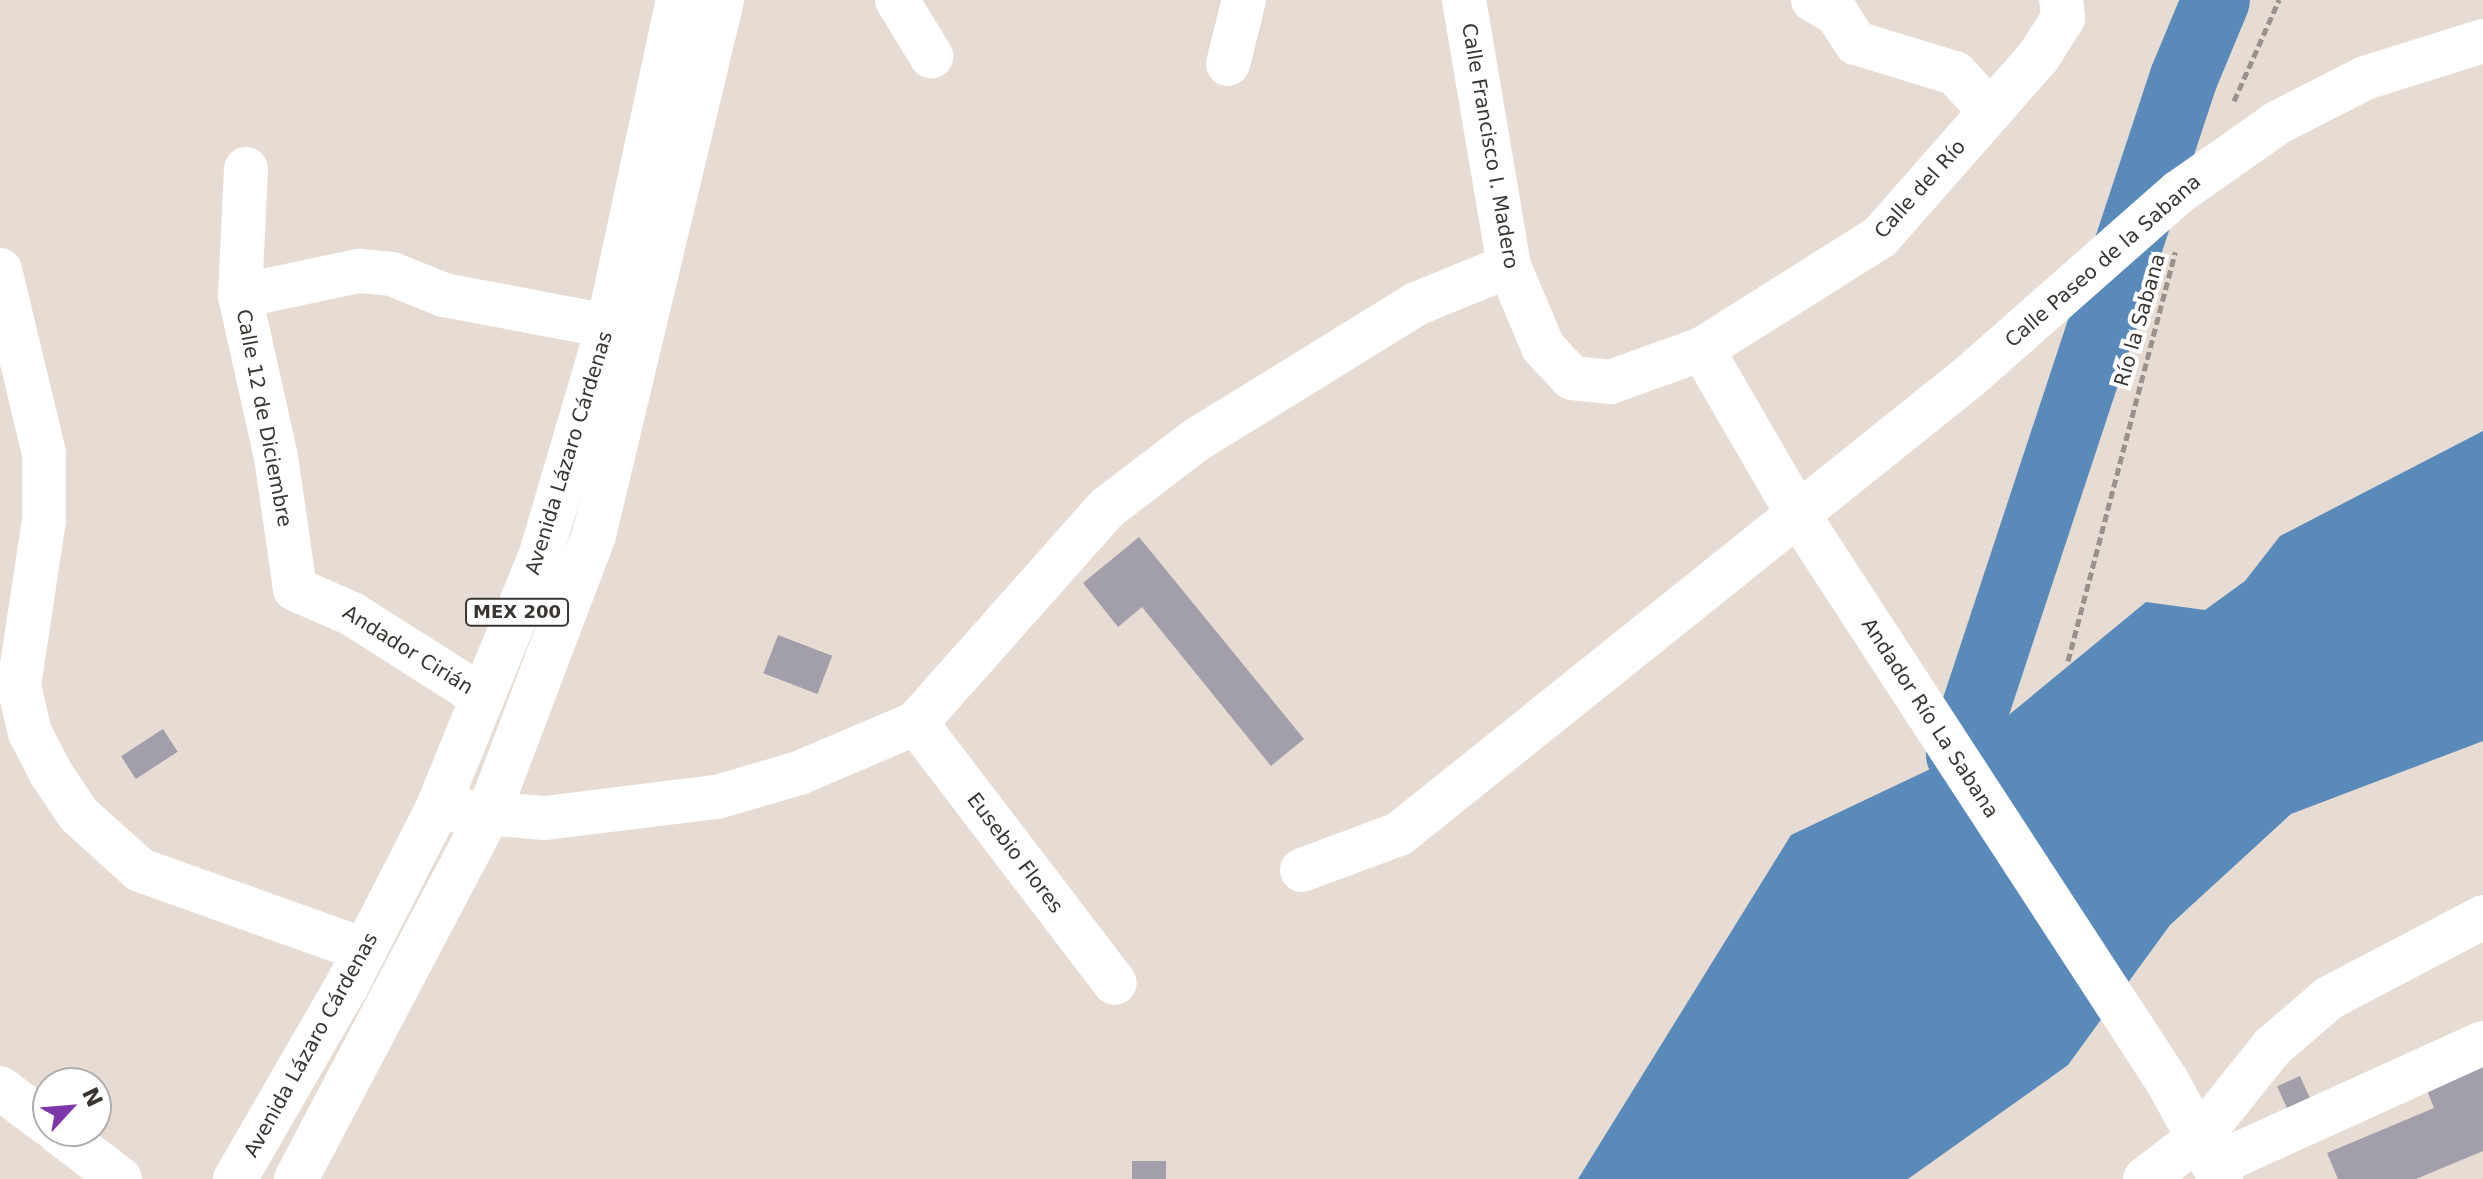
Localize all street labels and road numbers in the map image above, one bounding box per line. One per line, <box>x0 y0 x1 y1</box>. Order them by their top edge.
street label: Calle Francisco I. Madero <box>1457 21 1523 271</box>
street label: Calle del Río <box>1869 135 1971 243</box>
street label: Calle Paseo de la Sabana <box>2000 170 2206 352</box>
street label: Río la Sabana <box>2110 251 2170 389</box>
street label: Calle 12 de Diciembre <box>231 307 297 529</box>
street label: Avenida Lázaro Cárdenas <box>521 328 617 578</box>
road number: MEX 200 <box>465 598 569 626</box>
street label: Andador Cirián <box>338 600 478 700</box>
street label: Andador Río La Sabana <box>1856 614 2004 822</box>
street label: Eusebio Flores <box>962 788 1068 918</box>
street label: Avenida Lázaro Cárdenas <box>239 928 383 1162</box>

